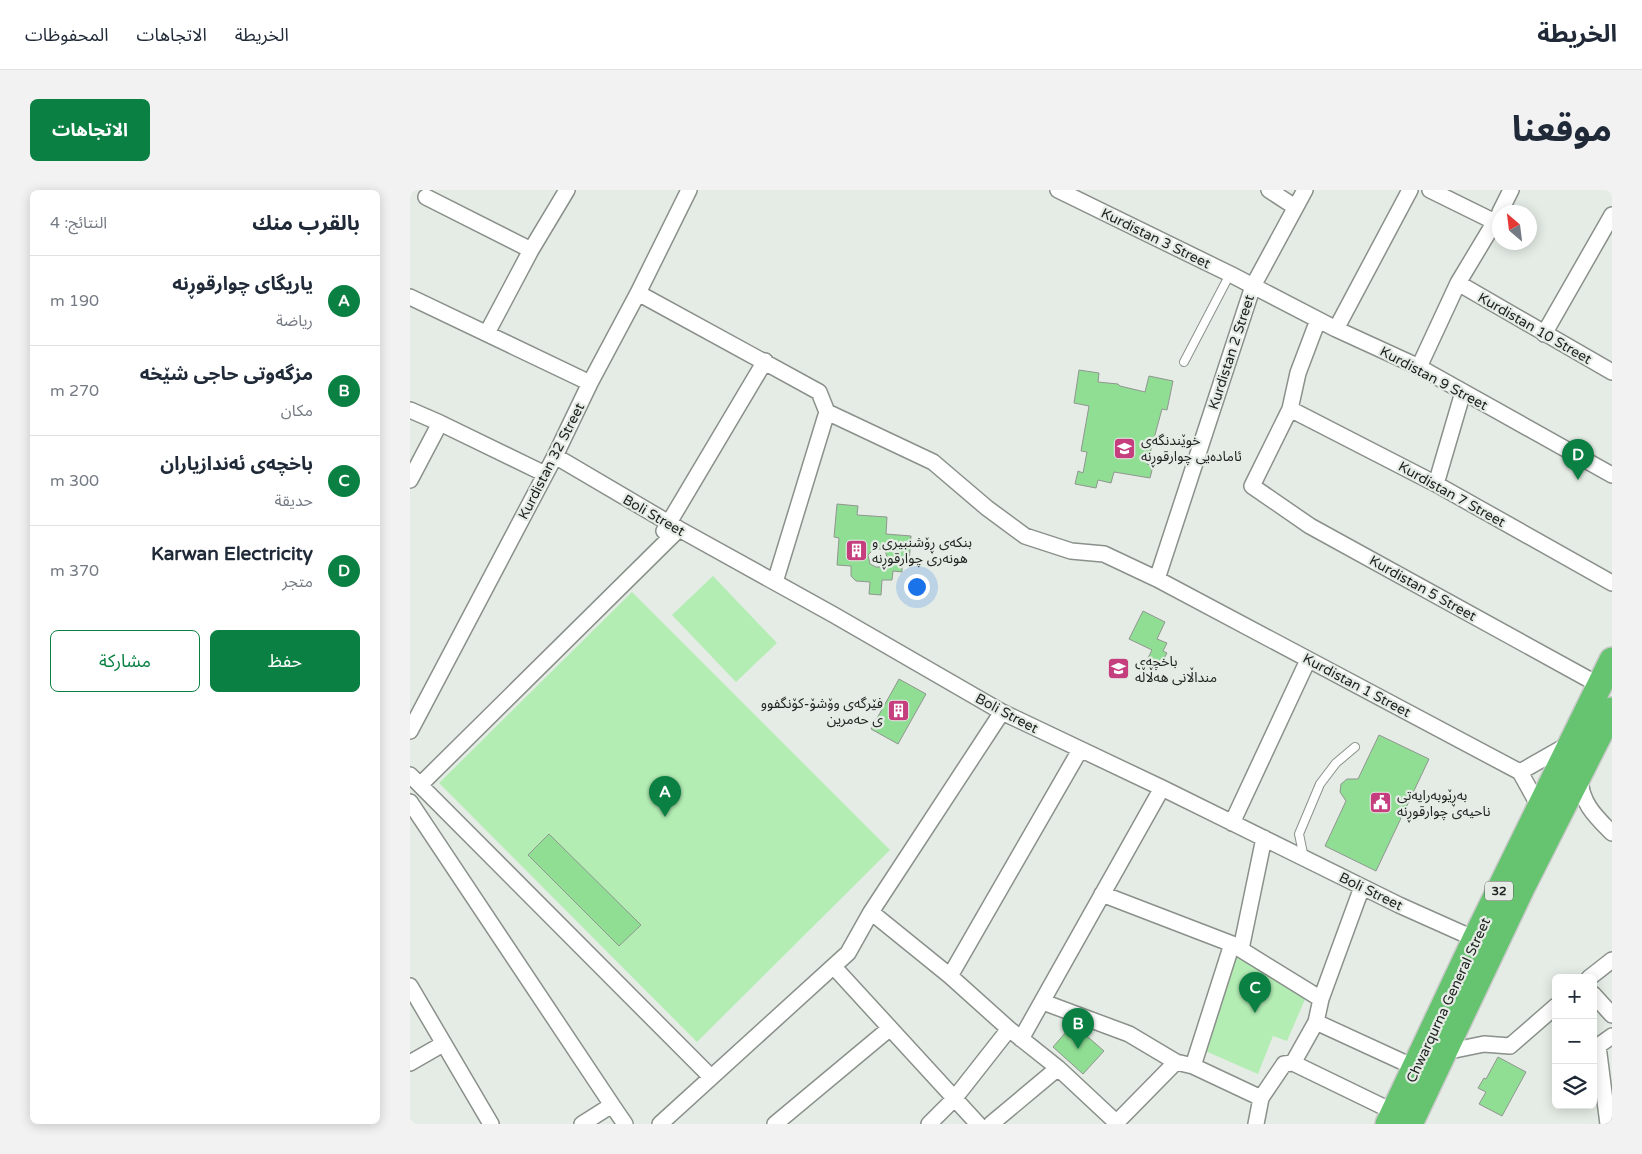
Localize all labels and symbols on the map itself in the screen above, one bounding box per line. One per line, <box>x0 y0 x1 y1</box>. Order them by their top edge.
street label: Kurdistan 3 Street <box>1098 205 1214 273</box>
north arrow <box>1492 205 1537 250</box>
street label: Kurdistan 10 Street <box>1475 289 1595 368</box>
street label: Kurdistan 2 Street <box>1205 292 1258 412</box>
street label: Kurdistan 9 Street <box>1377 343 1491 414</box>
street label: Kurdistan 32 Street <box>515 399 589 522</box>
place label: خوێندنگەی ئامادەیی چوارقوڕنە <box>1141 432 1242 468</box>
school or university icon: خوێندنگەی ئامادەیی چوارقوڕنە <box>1113 436 1137 460</box>
pin: D <box>1562 439 1594 480</box>
street label: Kurdistan 7 Street <box>1395 458 1509 531</box>
street label: Boli Street <box>620 491 688 540</box>
place label: بنکەی ڕۆشنبیری و هونەری چوارقوڕنە <box>872 534 972 570</box>
building icon: بنکەی ڕۆشنبیری و هونەری چوارقوڕنە <box>844 538 868 562</box>
street label: Kurdistan 5 Street <box>1366 552 1480 625</box>
your location <box>904 574 930 600</box>
street label: Kurdistan 1 Street <box>1300 650 1414 721</box>
place label: باخچەی منداڵانی هەڵاڵە <box>1135 653 1217 686</box>
school or university icon: باخچەی منداڵانی هەڵاڵە <box>1107 657 1131 681</box>
street label: Boli Street <box>972 690 1042 737</box>
place label: فێرگەی وۆشۆ-کۆنگفوو ی حەمرین <box>761 695 883 728</box>
building icon: فێرگەی وۆشۆ-کۆنگفوو ی حەمرین <box>887 699 911 723</box>
pin: A <box>649 776 681 817</box>
place label: بەڕێوبەرایەتی ناحیەی چوارقوڕنە <box>1397 787 1491 823</box>
public building icon: بەڕێوبەرایەتی ناحیەی چوارقوڕنە <box>1369 791 1393 815</box>
street label: Boli Street <box>1336 869 1406 914</box>
road number: 32 <box>1485 881 1513 900</box>
street label: Chwarqurna General Street <box>1403 914 1495 1085</box>
pin: C <box>1239 972 1271 1013</box>
pin: B <box>1062 1008 1094 1049</box>

